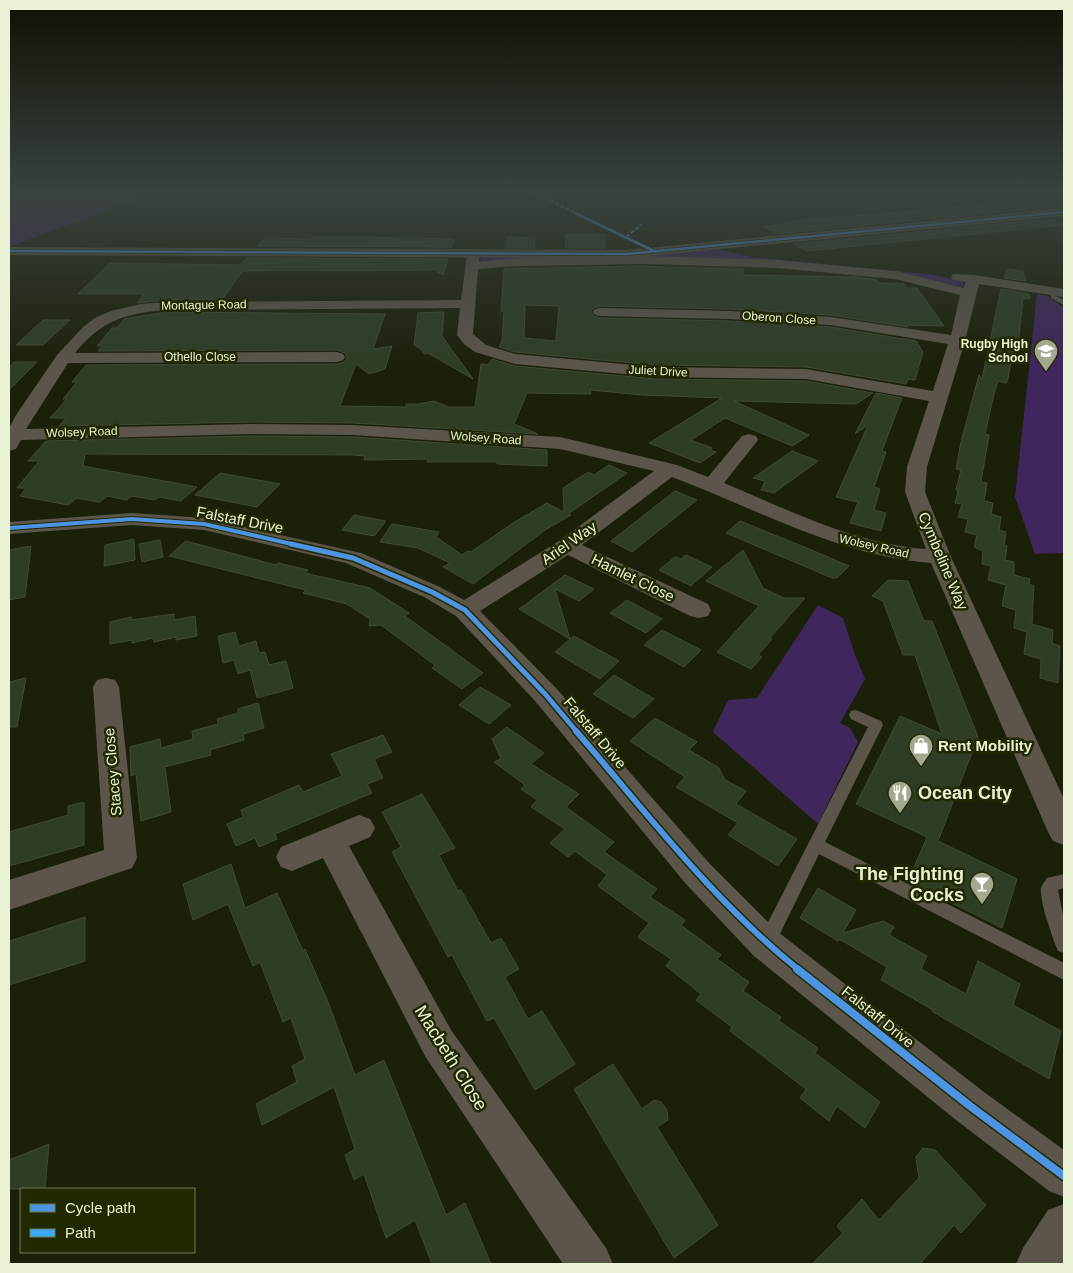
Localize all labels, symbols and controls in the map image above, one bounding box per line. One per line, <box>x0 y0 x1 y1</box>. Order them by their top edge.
street label: Montague Road <box>161 297 247 313</box>
street label: Oberon Close <box>742 308 817 328</box>
place label: Rugby High School <box>961 337 1028 365</box>
school or university icon: Rugby High School <box>1033 338 1059 372</box>
street label: Othello Close <box>164 350 236 364</box>
street label: Juliet Drive <box>628 362 688 380</box>
street label: Wolsey Road <box>46 424 118 440</box>
street label: Wolsey Road <box>450 429 522 447</box>
street label: Falstaff Drive <box>195 503 285 536</box>
street label: Cymbeline Way <box>915 509 972 613</box>
street label: Ariel Way <box>538 517 600 568</box>
street label: Wolsey Road <box>838 531 910 561</box>
street label: Hamlet Close <box>589 550 677 605</box>
street label: Falstaff Drive <box>561 693 630 772</box>
street label: Stacey Close <box>100 727 125 817</box>
shop icon: Rent Mobility <box>908 733 934 767</box>
place label: Rent Mobility <box>938 737 1033 754</box>
restaurant icon: Ocean City <box>887 780 913 814</box>
place label: Ocean City <box>918 783 1012 803</box>
place label: The Fighting Cocks <box>856 864 964 905</box>
bar icon: The Fighting Cocks <box>969 871 995 905</box>
street label: Falstaff Drive <box>839 982 918 1051</box>
street label: Macbeth Close <box>411 1002 491 1114</box>
legend <box>20 1188 195 1253</box>
text: Cycle path <box>65 1199 136 1216</box>
text: Path <box>65 1224 96 1241</box>

